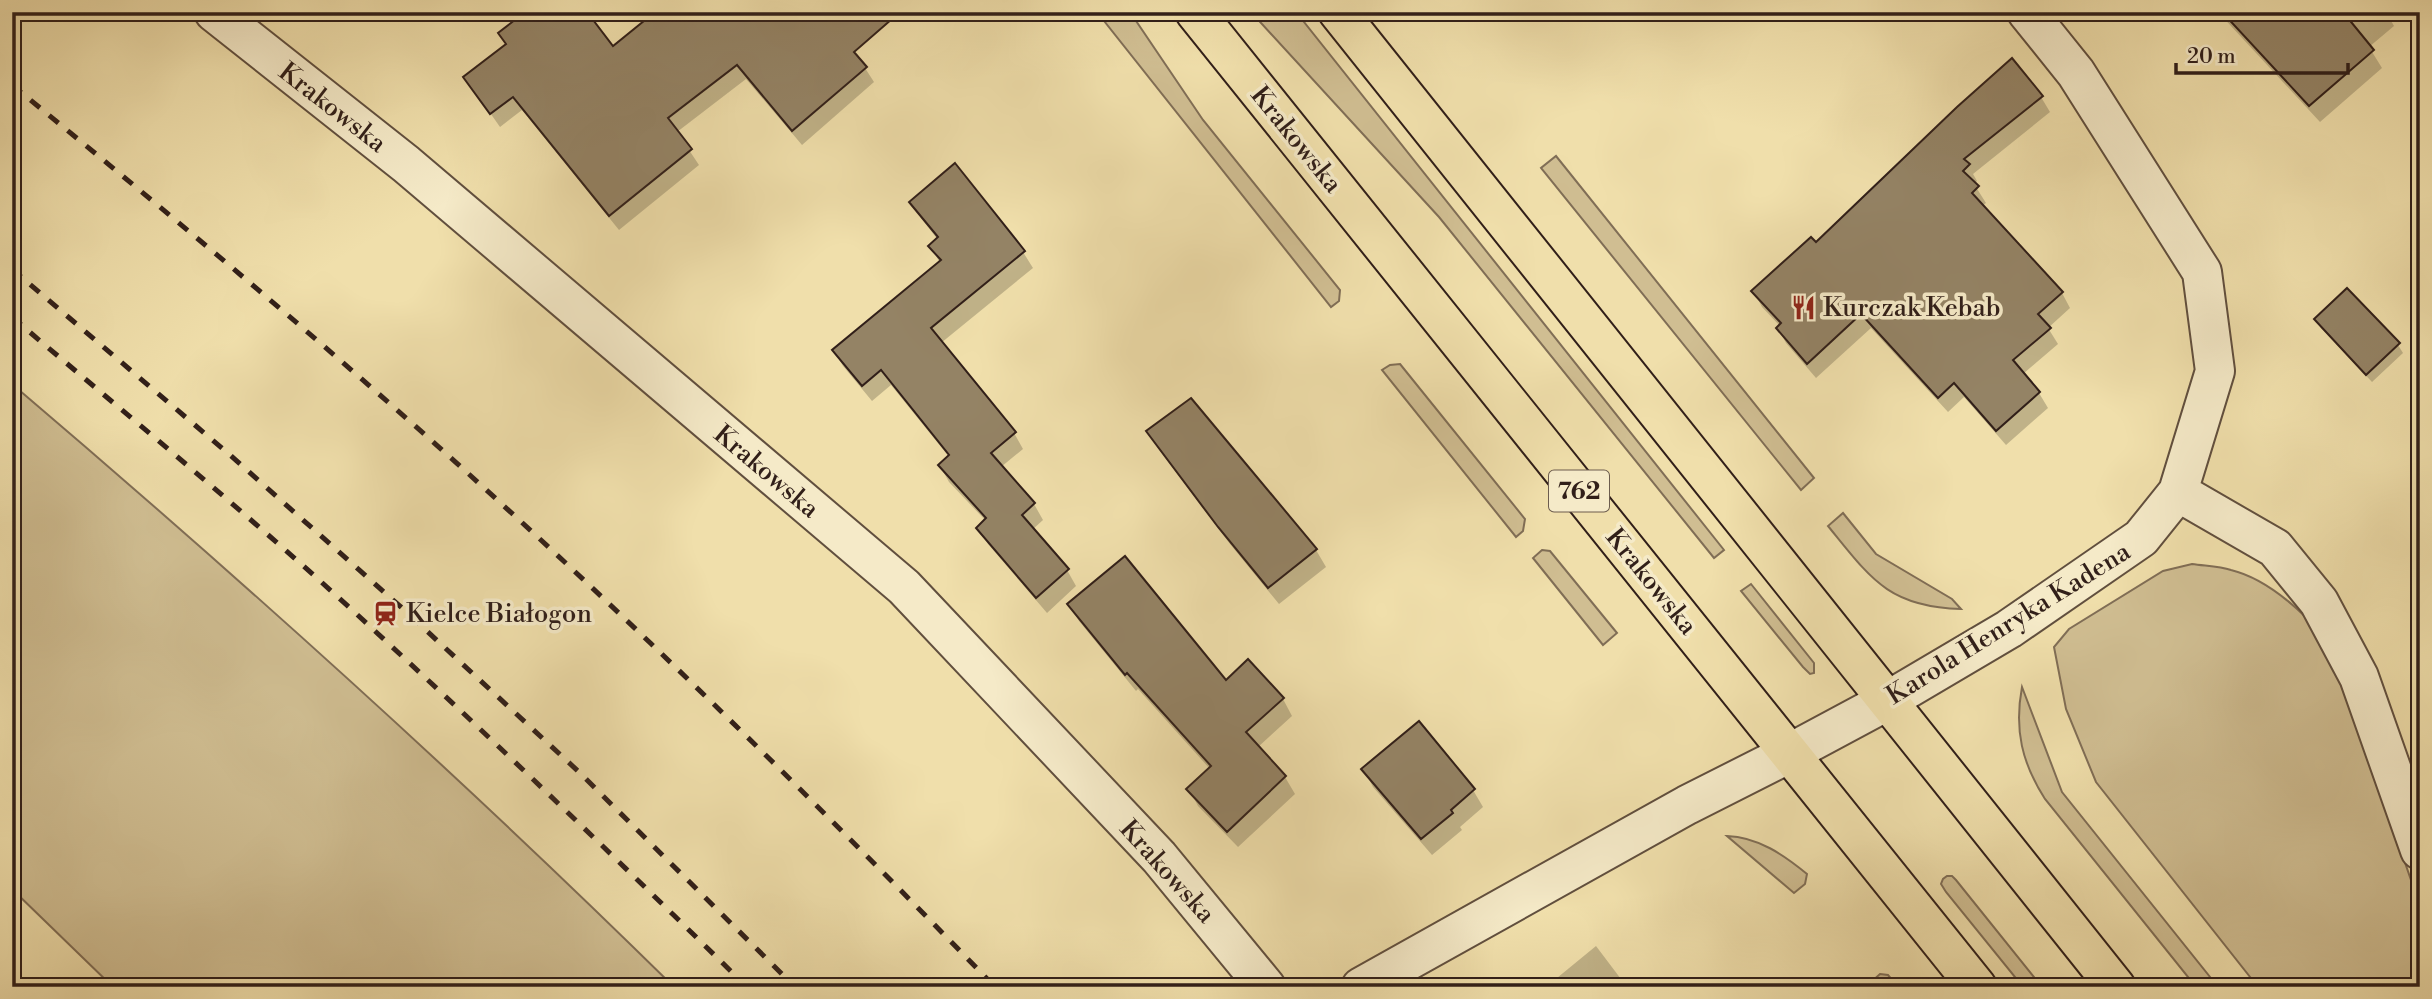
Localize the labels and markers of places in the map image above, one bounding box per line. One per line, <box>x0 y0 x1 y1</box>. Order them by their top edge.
place label: Kurczak Kebab <box>1823 292 2001 324</box>
restaurant icon: Kurczak Kebab <box>1789 293 1817 321</box>
place label: Kielce Białogon <box>406 598 592 630</box>
station icon: Kielce Białogon <box>372 599 400 627</box>

